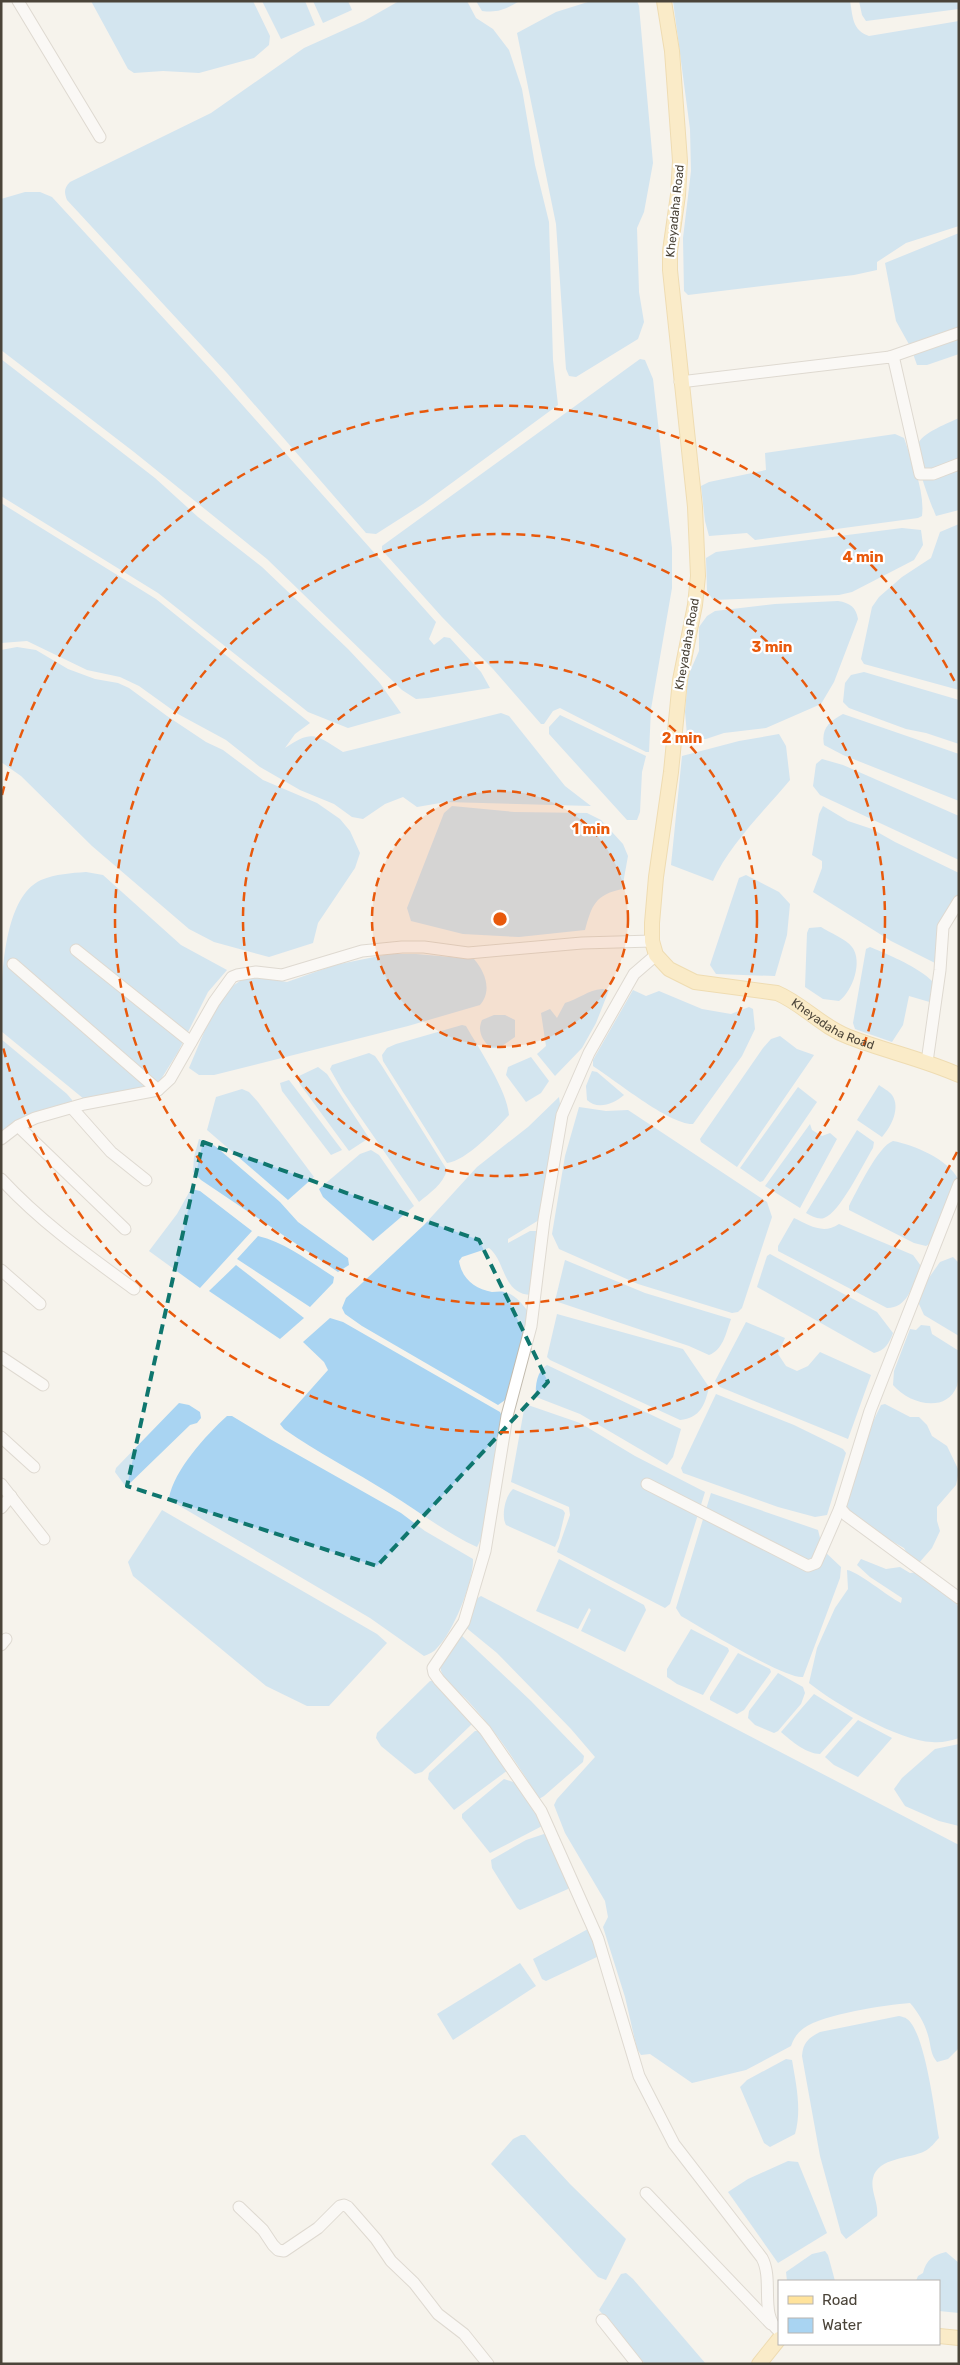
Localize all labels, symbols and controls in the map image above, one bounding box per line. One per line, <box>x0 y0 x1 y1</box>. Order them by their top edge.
street label: Kheyadaha Road <box>663 164 687 258</box>
text: 4 min <box>842 548 884 566</box>
street label: Kheyadaha Road <box>672 597 702 691</box>
text: 3 min <box>752 638 792 656</box>
text: 2 min <box>662 729 702 747</box>
text: 1 min <box>572 820 610 838</box>
centre of rings <box>491 910 509 928</box>
street label: Kheyadaha Road <box>789 995 876 1052</box>
legend <box>778 2280 940 2345</box>
text: Road <box>822 2291 858 2309</box>
text: Water <box>822 2316 862 2334</box>

